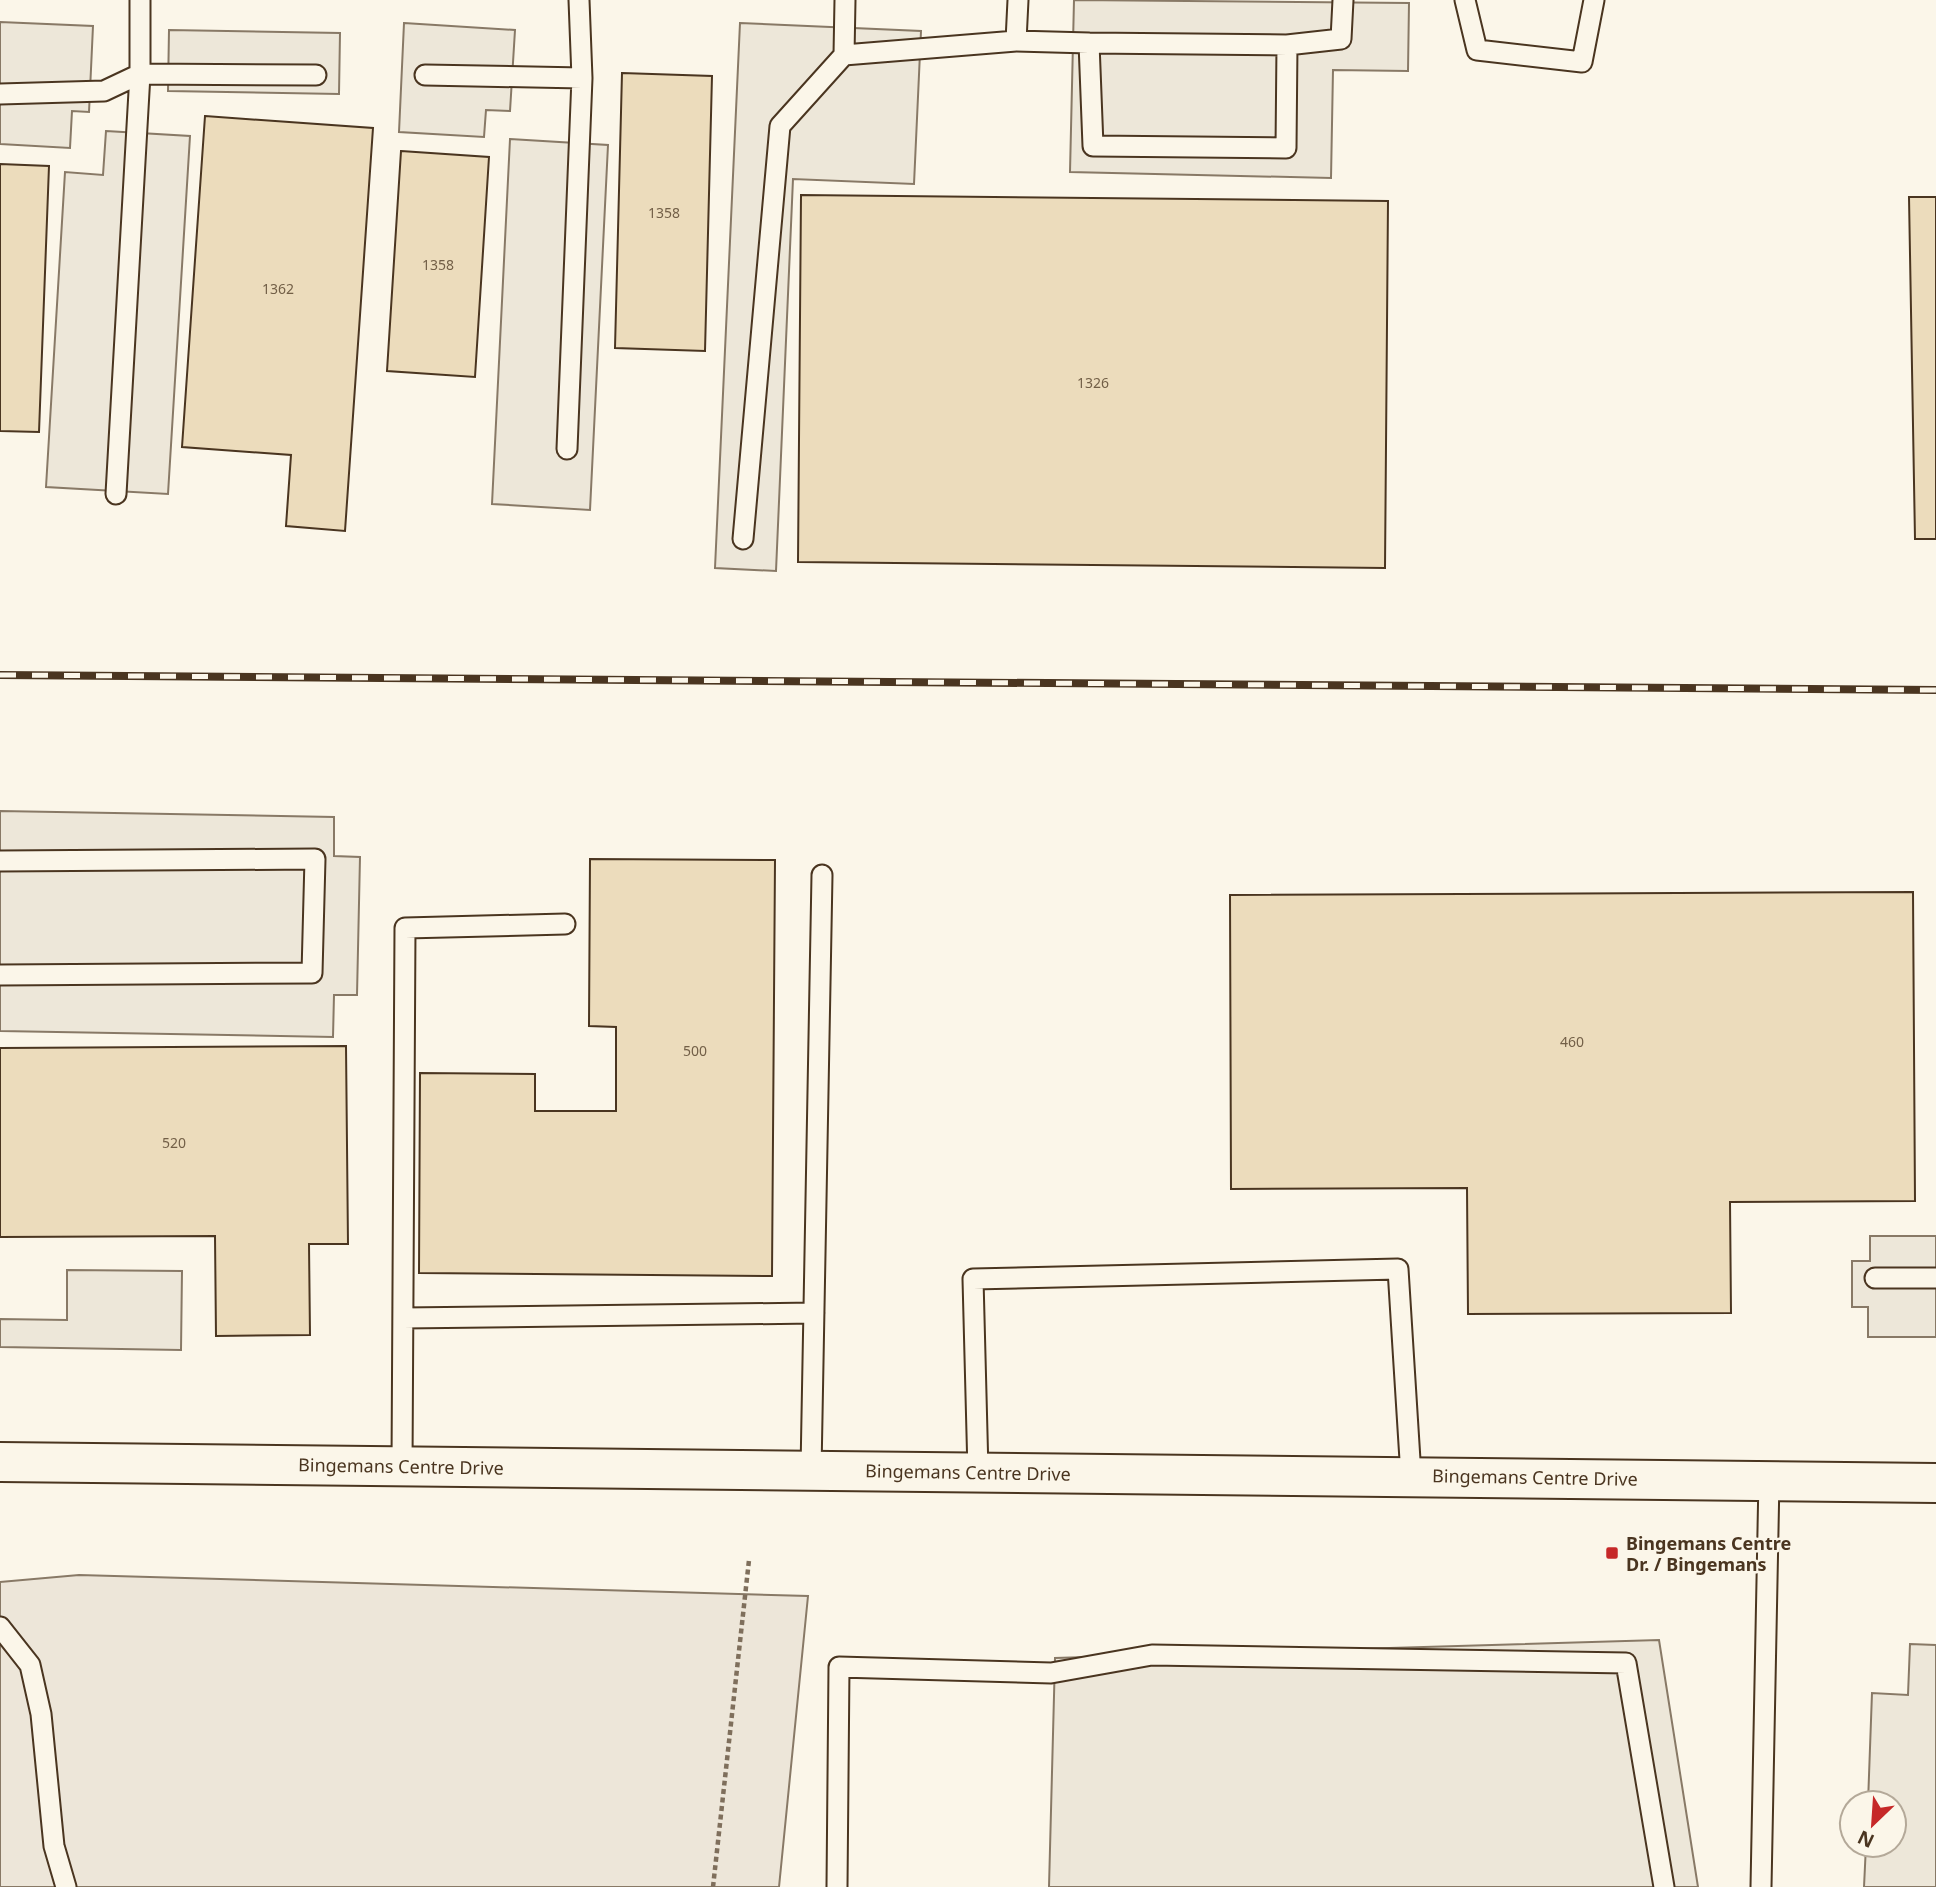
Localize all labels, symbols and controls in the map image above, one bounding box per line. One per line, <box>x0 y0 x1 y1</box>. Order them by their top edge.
house number: 1358 <box>648 203 680 222</box>
house number: 1358 <box>422 255 454 274</box>
house number: 1362 <box>262 279 294 298</box>
house number: 1326 <box>1077 373 1109 392</box>
house number: 460 <box>1560 1032 1584 1051</box>
house number: 500 <box>683 1041 707 1060</box>
house number: 520 <box>162 1133 186 1152</box>
street label: Bingemans Centre Drive <box>298 1452 504 1480</box>
street label: Bingemans Centre Drive <box>865 1458 1071 1486</box>
street label: Bingemans Centre Drive <box>1432 1463 1638 1491</box>
place label: Bingemans Centre Dr. / Bingemans <box>1626 1531 1791 1576</box>
marker: Bingemans Centre Dr. / Bingemans <box>1604 1545 1620 1561</box>
north arrow <box>1838 1789 1908 1859</box>
text: N <box>1853 1824 1878 1854</box>

